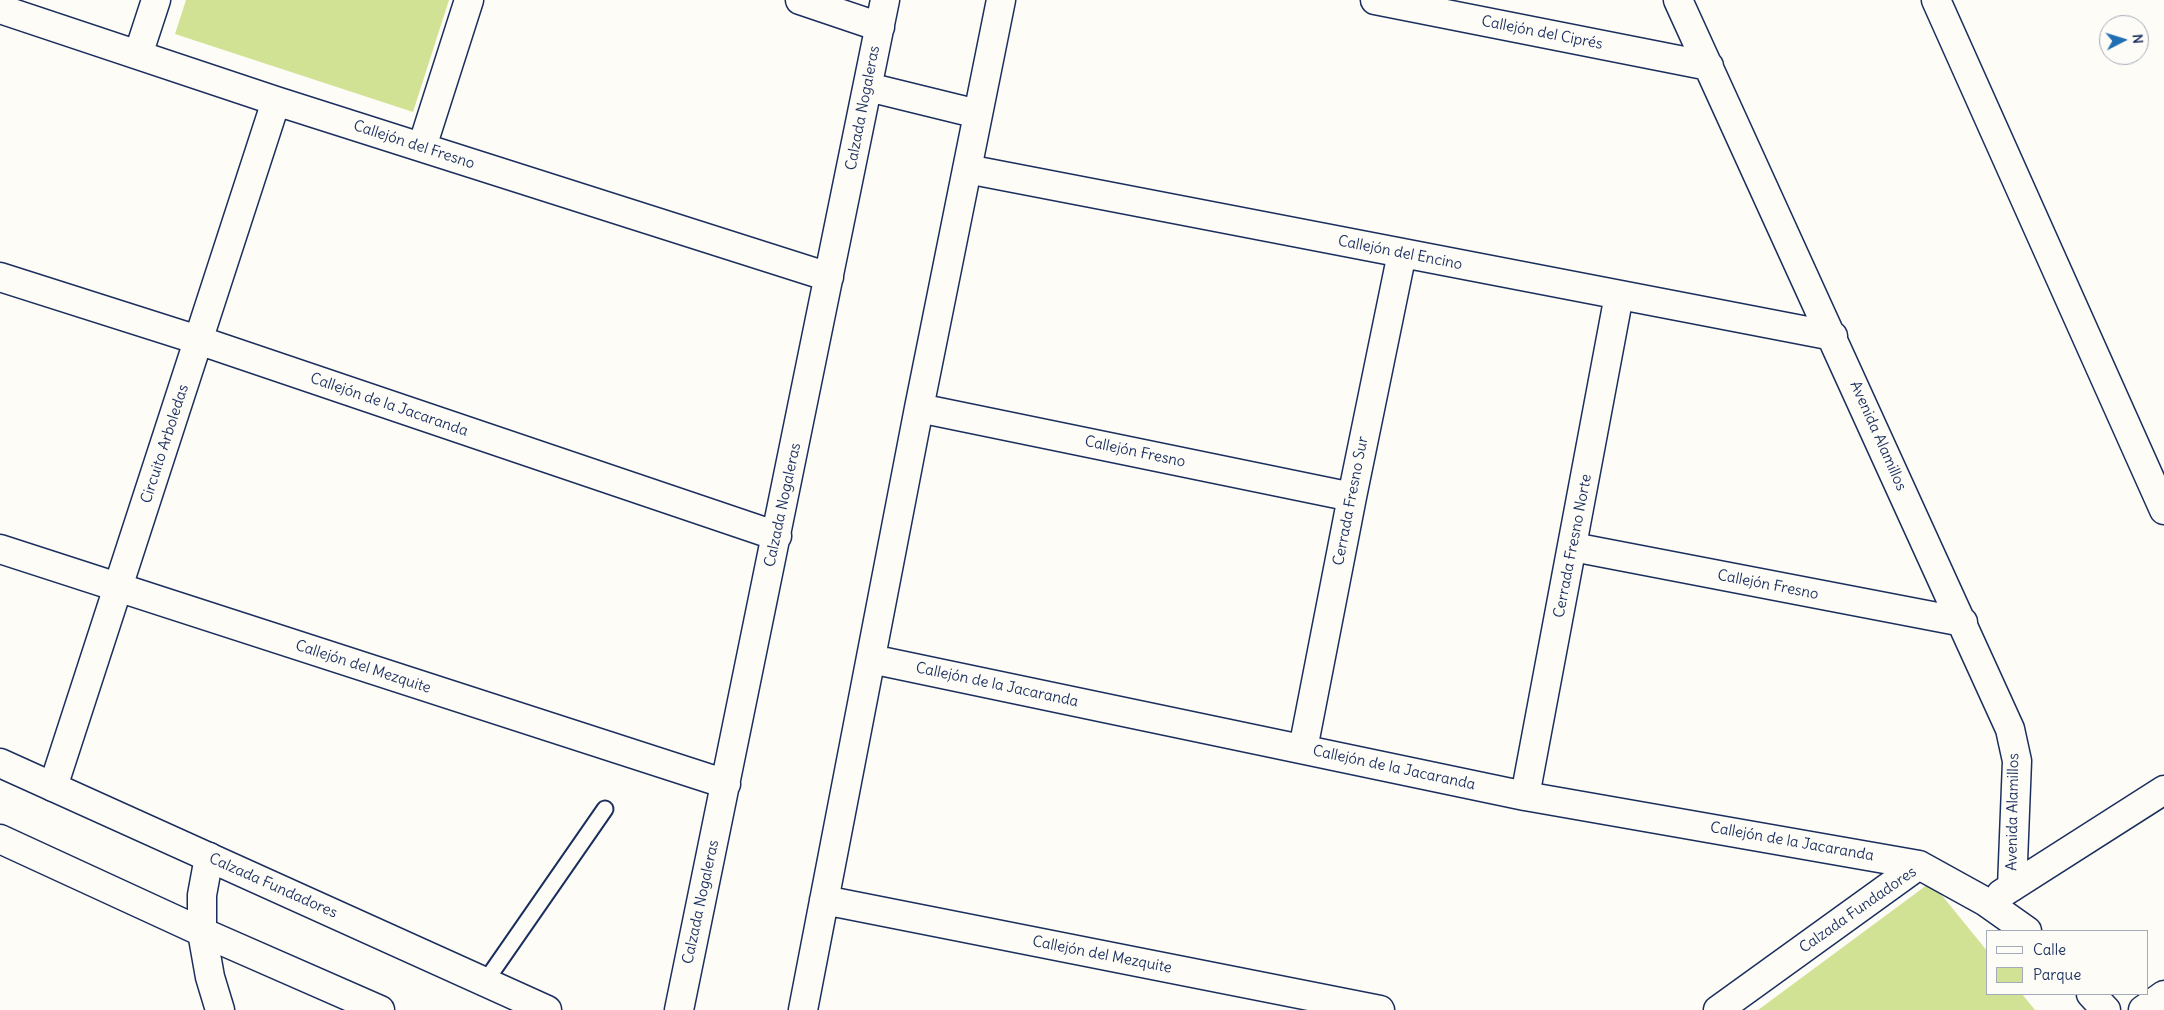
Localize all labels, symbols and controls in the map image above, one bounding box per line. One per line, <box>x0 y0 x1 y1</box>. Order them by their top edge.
street label: Callejón del Ciprés <box>1480 12 1604 54</box>
north arrow <box>2099 15 2149 65</box>
text: N <box>2129 33 2147 44</box>
street label: Calzada Nogaleras <box>842 44 884 172</box>
street label: Callejón del Fresno <box>351 117 477 173</box>
street label: Callejón del Encino <box>1336 232 1464 274</box>
street label: Callejón de la Jacaranda <box>308 370 470 440</box>
street label: Avenida Alamillos <box>1846 378 1910 494</box>
street label: Circuito Arboledas <box>137 382 193 506</box>
street label: Callejón Fresno <box>1083 433 1187 471</box>
street label: Cerrada Fresno Sur <box>1330 435 1372 567</box>
street label: Calzada Nogaleras <box>761 441 805 569</box>
street label: Cerrada Fresno Norte <box>1550 473 1596 619</box>
street label: Callejón Fresno <box>1716 566 1820 604</box>
street label: Callejón del Mezquite <box>293 637 433 697</box>
street label: Callejón de la Jacaranda <box>914 659 1080 711</box>
street label: Callejón de la Jacaranda <box>1311 742 1477 794</box>
street label: Avenida Alamillos <box>2003 753 2023 871</box>
street label: Callejón de la Jacaranda <box>1709 819 1875 865</box>
street label: Calzada Nogaleras <box>679 838 723 966</box>
street label: Calzada Fundadores <box>206 850 340 922</box>
street label: Calzada Fundadores <box>1796 863 1920 957</box>
legend <box>1986 930 2149 995</box>
street label: Callejón del Mezquite <box>1031 933 1173 977</box>
text: Calle <box>2033 940 2066 959</box>
text: Parque <box>2033 965 2081 984</box>

